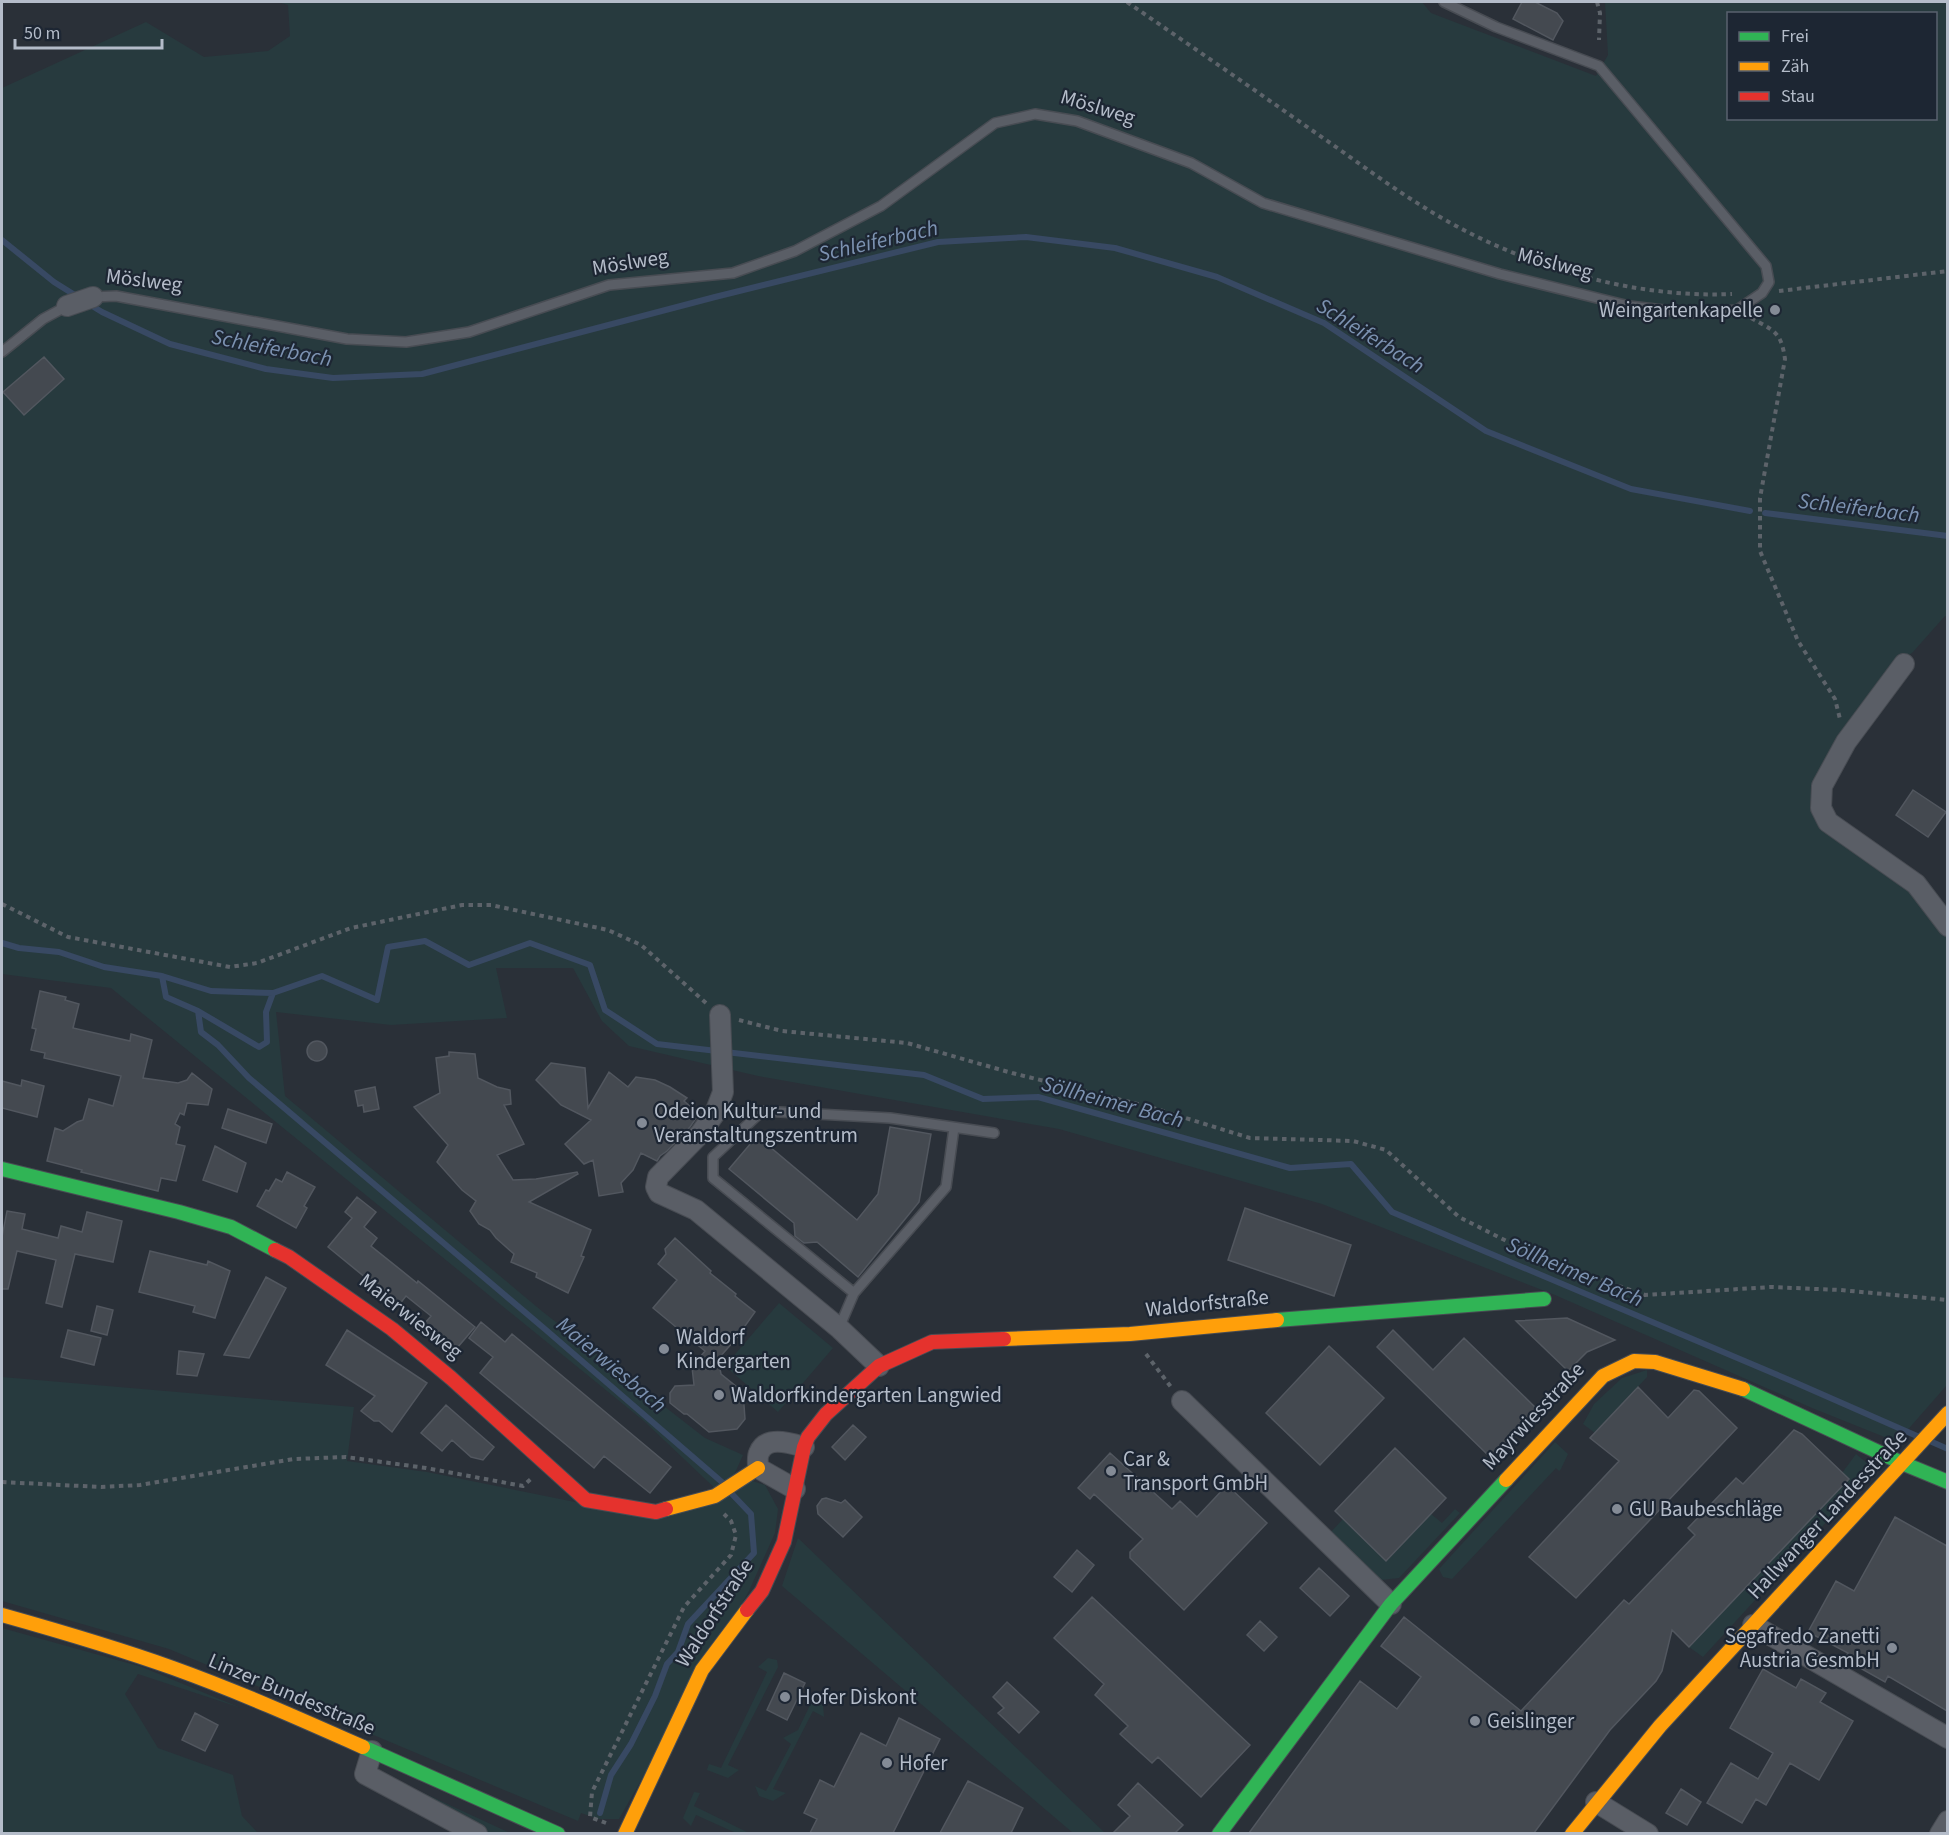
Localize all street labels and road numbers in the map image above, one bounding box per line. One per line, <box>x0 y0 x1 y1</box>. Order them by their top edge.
street label: Möslweg <box>1057 81 1139 133</box>
street label: Möslweg <box>1514 239 1596 287</box>
street label: Möslweg <box>590 241 671 283</box>
street label: Möslweg <box>104 260 184 300</box>
street label: Maierwiesweg <box>353 1266 470 1366</box>
street label: Waldorfstraße <box>1144 1282 1270 1324</box>
street label: Mayrwiesstraße <box>1475 1355 1591 1477</box>
street label: Hallwanger Landesstraße <box>1740 1422 1914 1606</box>
street label: Waldorfstraße <box>668 1553 760 1673</box>
street label: Linzer Bundesstraße <box>204 1645 380 1743</box>

